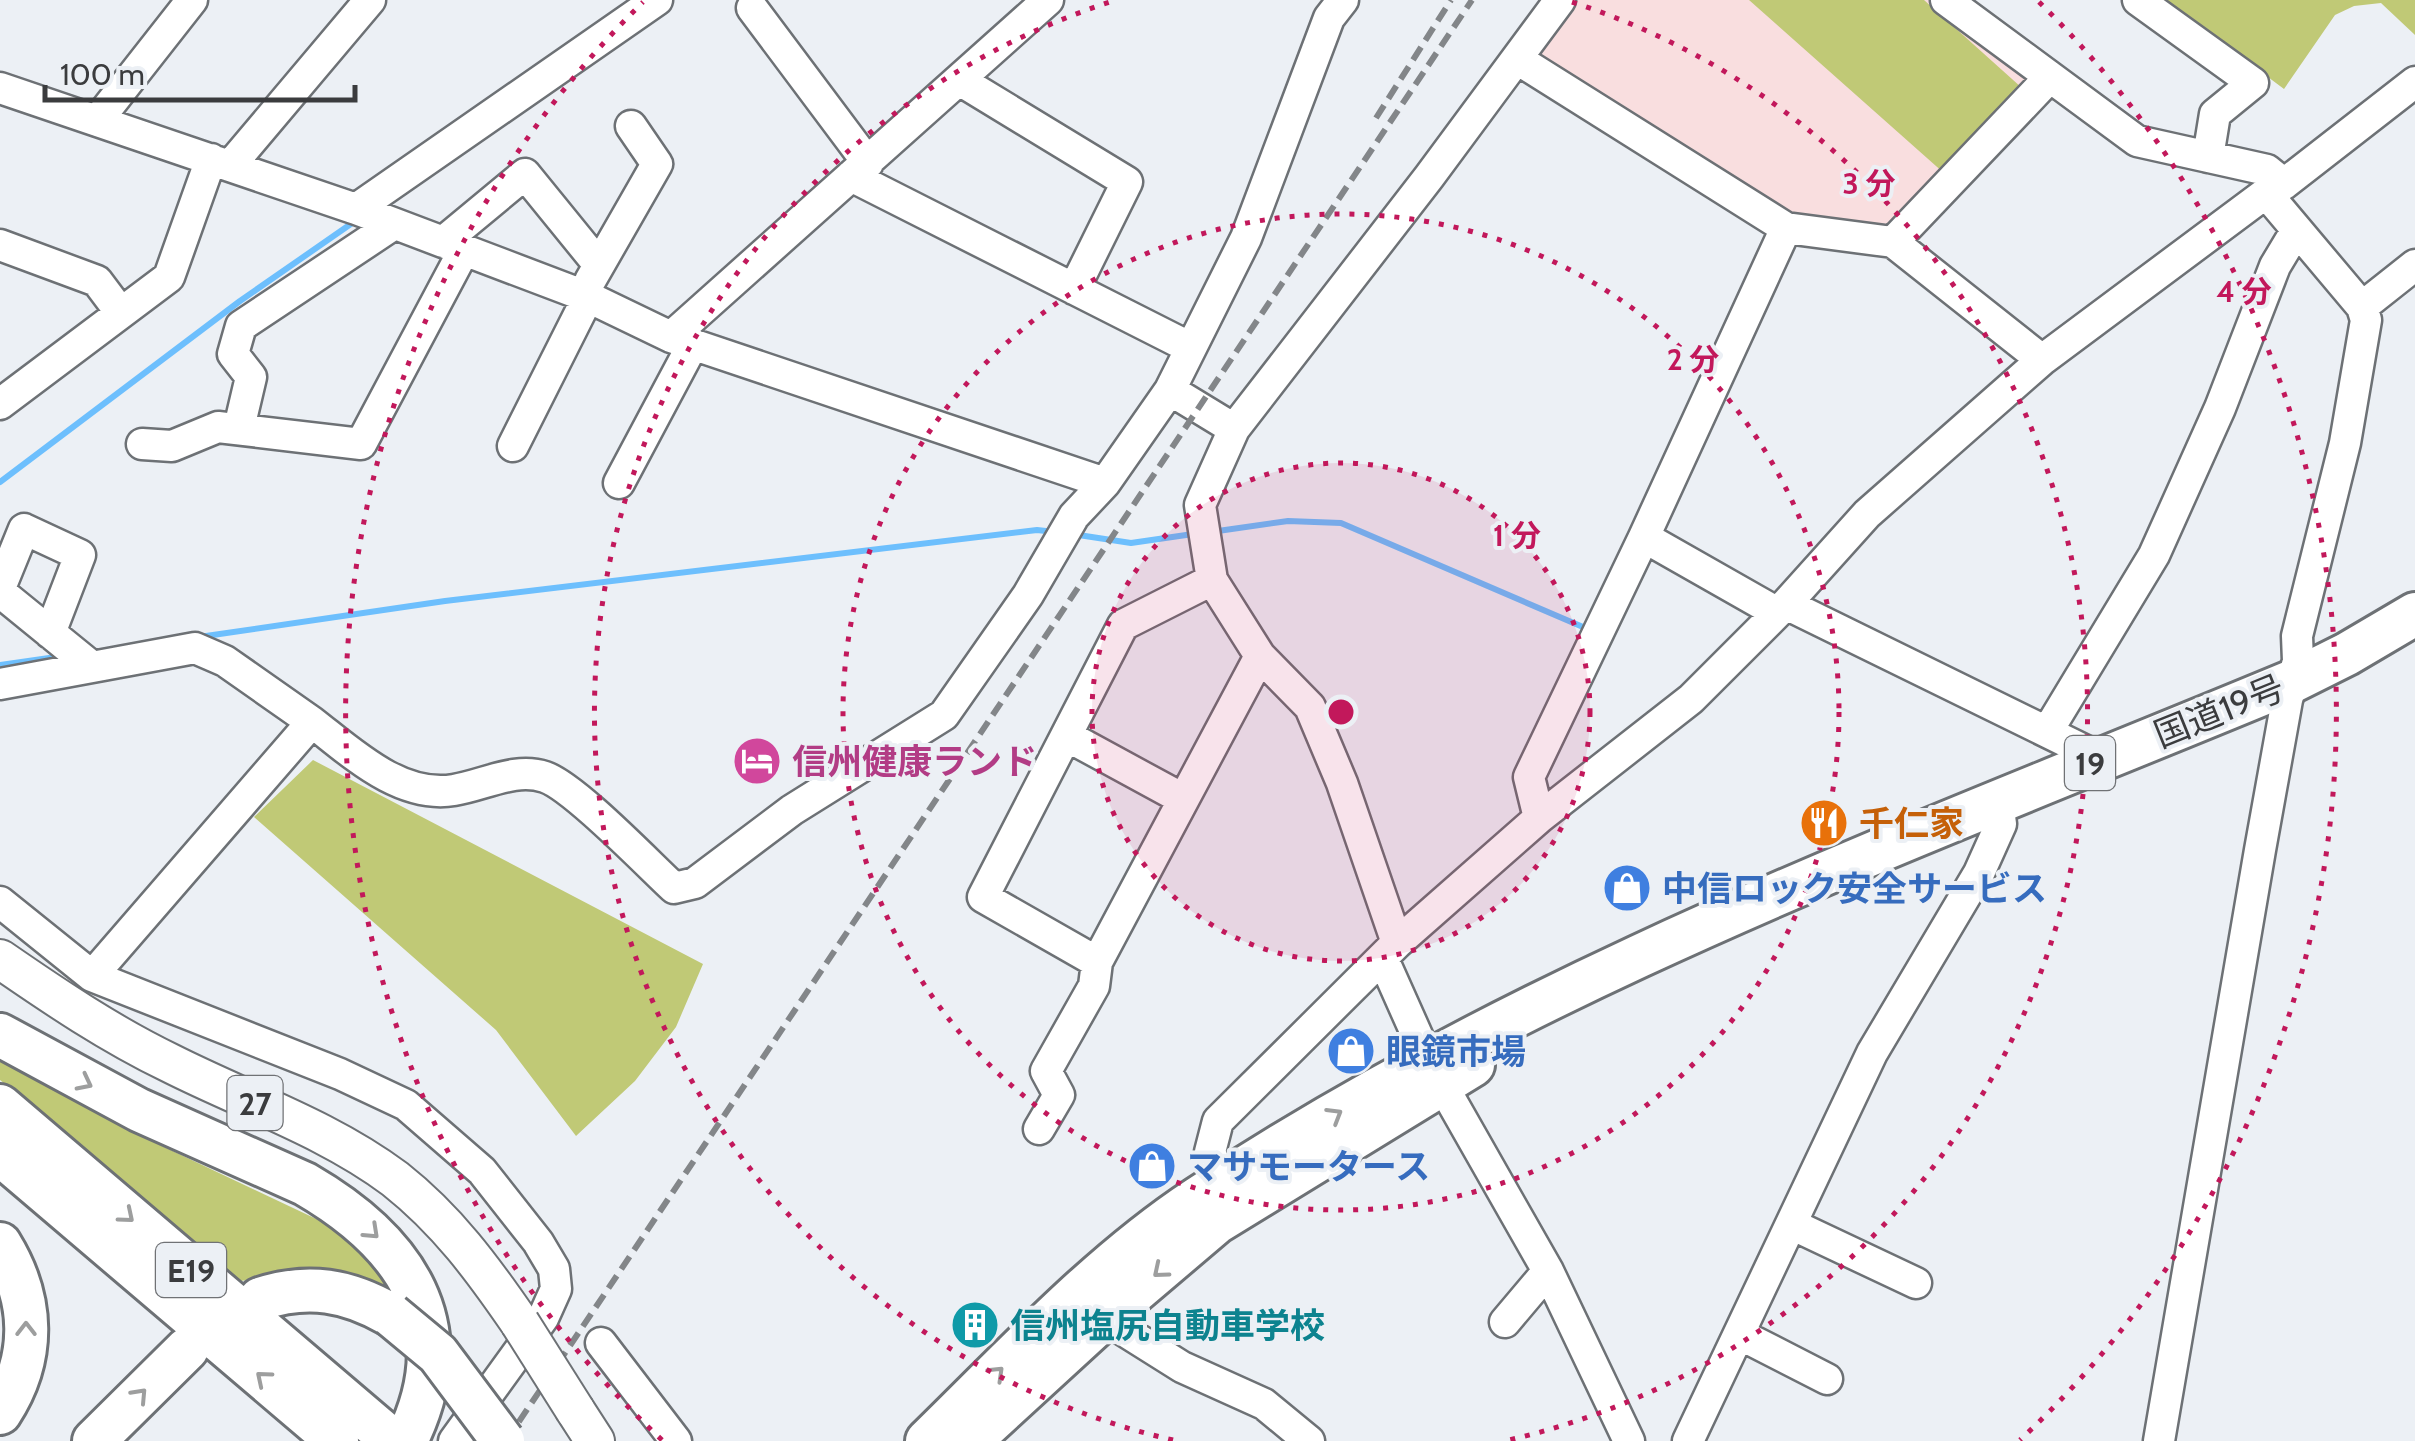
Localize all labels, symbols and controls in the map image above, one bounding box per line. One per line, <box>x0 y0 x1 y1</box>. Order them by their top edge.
scale bar <box>45 40 355 102</box>
text: 100 m <box>60 56 145 93</box>
text: 3 分 <box>1843 165 1895 202</box>
text: 4 分 <box>2216 273 2272 310</box>
text: 2 分 <box>1667 341 1719 378</box>
text: 1 分 <box>1493 517 1541 554</box>
street label: 国道19号 <box>2148 666 2290 756</box>
centre of rings <box>1323 694 1359 730</box>
hotel icon: 信州健康ランド <box>731 735 783 787</box>
road number: 19 <box>2065 736 2115 790</box>
place label: 信州健康ランド <box>792 740 1037 783</box>
restaurant icon: 千仁家 <box>1798 797 1850 849</box>
place label: 千仁家 <box>1859 802 1964 845</box>
shop icon: 中信ロック安全サービス <box>1601 862 1653 914</box>
place label: 中信ロック安全サービス <box>1662 867 2047 910</box>
shop icon: 眼鏡市場 <box>1325 1025 1377 1077</box>
place label: 眼鏡市場 <box>1386 1030 1526 1073</box>
one-way arrow <box>75 1071 93 1091</box>
road number: 27 <box>228 1076 282 1130</box>
one-way arrow <box>1324 1108 1342 1127</box>
shop icon: マサモータース <box>1126 1140 1178 1192</box>
place label: マサモータース <box>1187 1145 1430 1188</box>
one-way arrow <box>115 1204 133 1222</box>
one-way arrow <box>360 1220 379 1238</box>
road number: E19 <box>156 1243 226 1297</box>
one-way arrow <box>1153 1259 1171 1277</box>
building icon: 信州塩尻自動車学校 <box>949 1299 1001 1351</box>
place label: 信州塩尻自動車学校 <box>1010 1304 1325 1347</box>
one-way arrow <box>15 1320 37 1336</box>
one-way arrow <box>985 1366 1003 1384</box>
one-way arrow <box>256 1372 274 1390</box>
one-way arrow <box>128 1388 146 1406</box>

